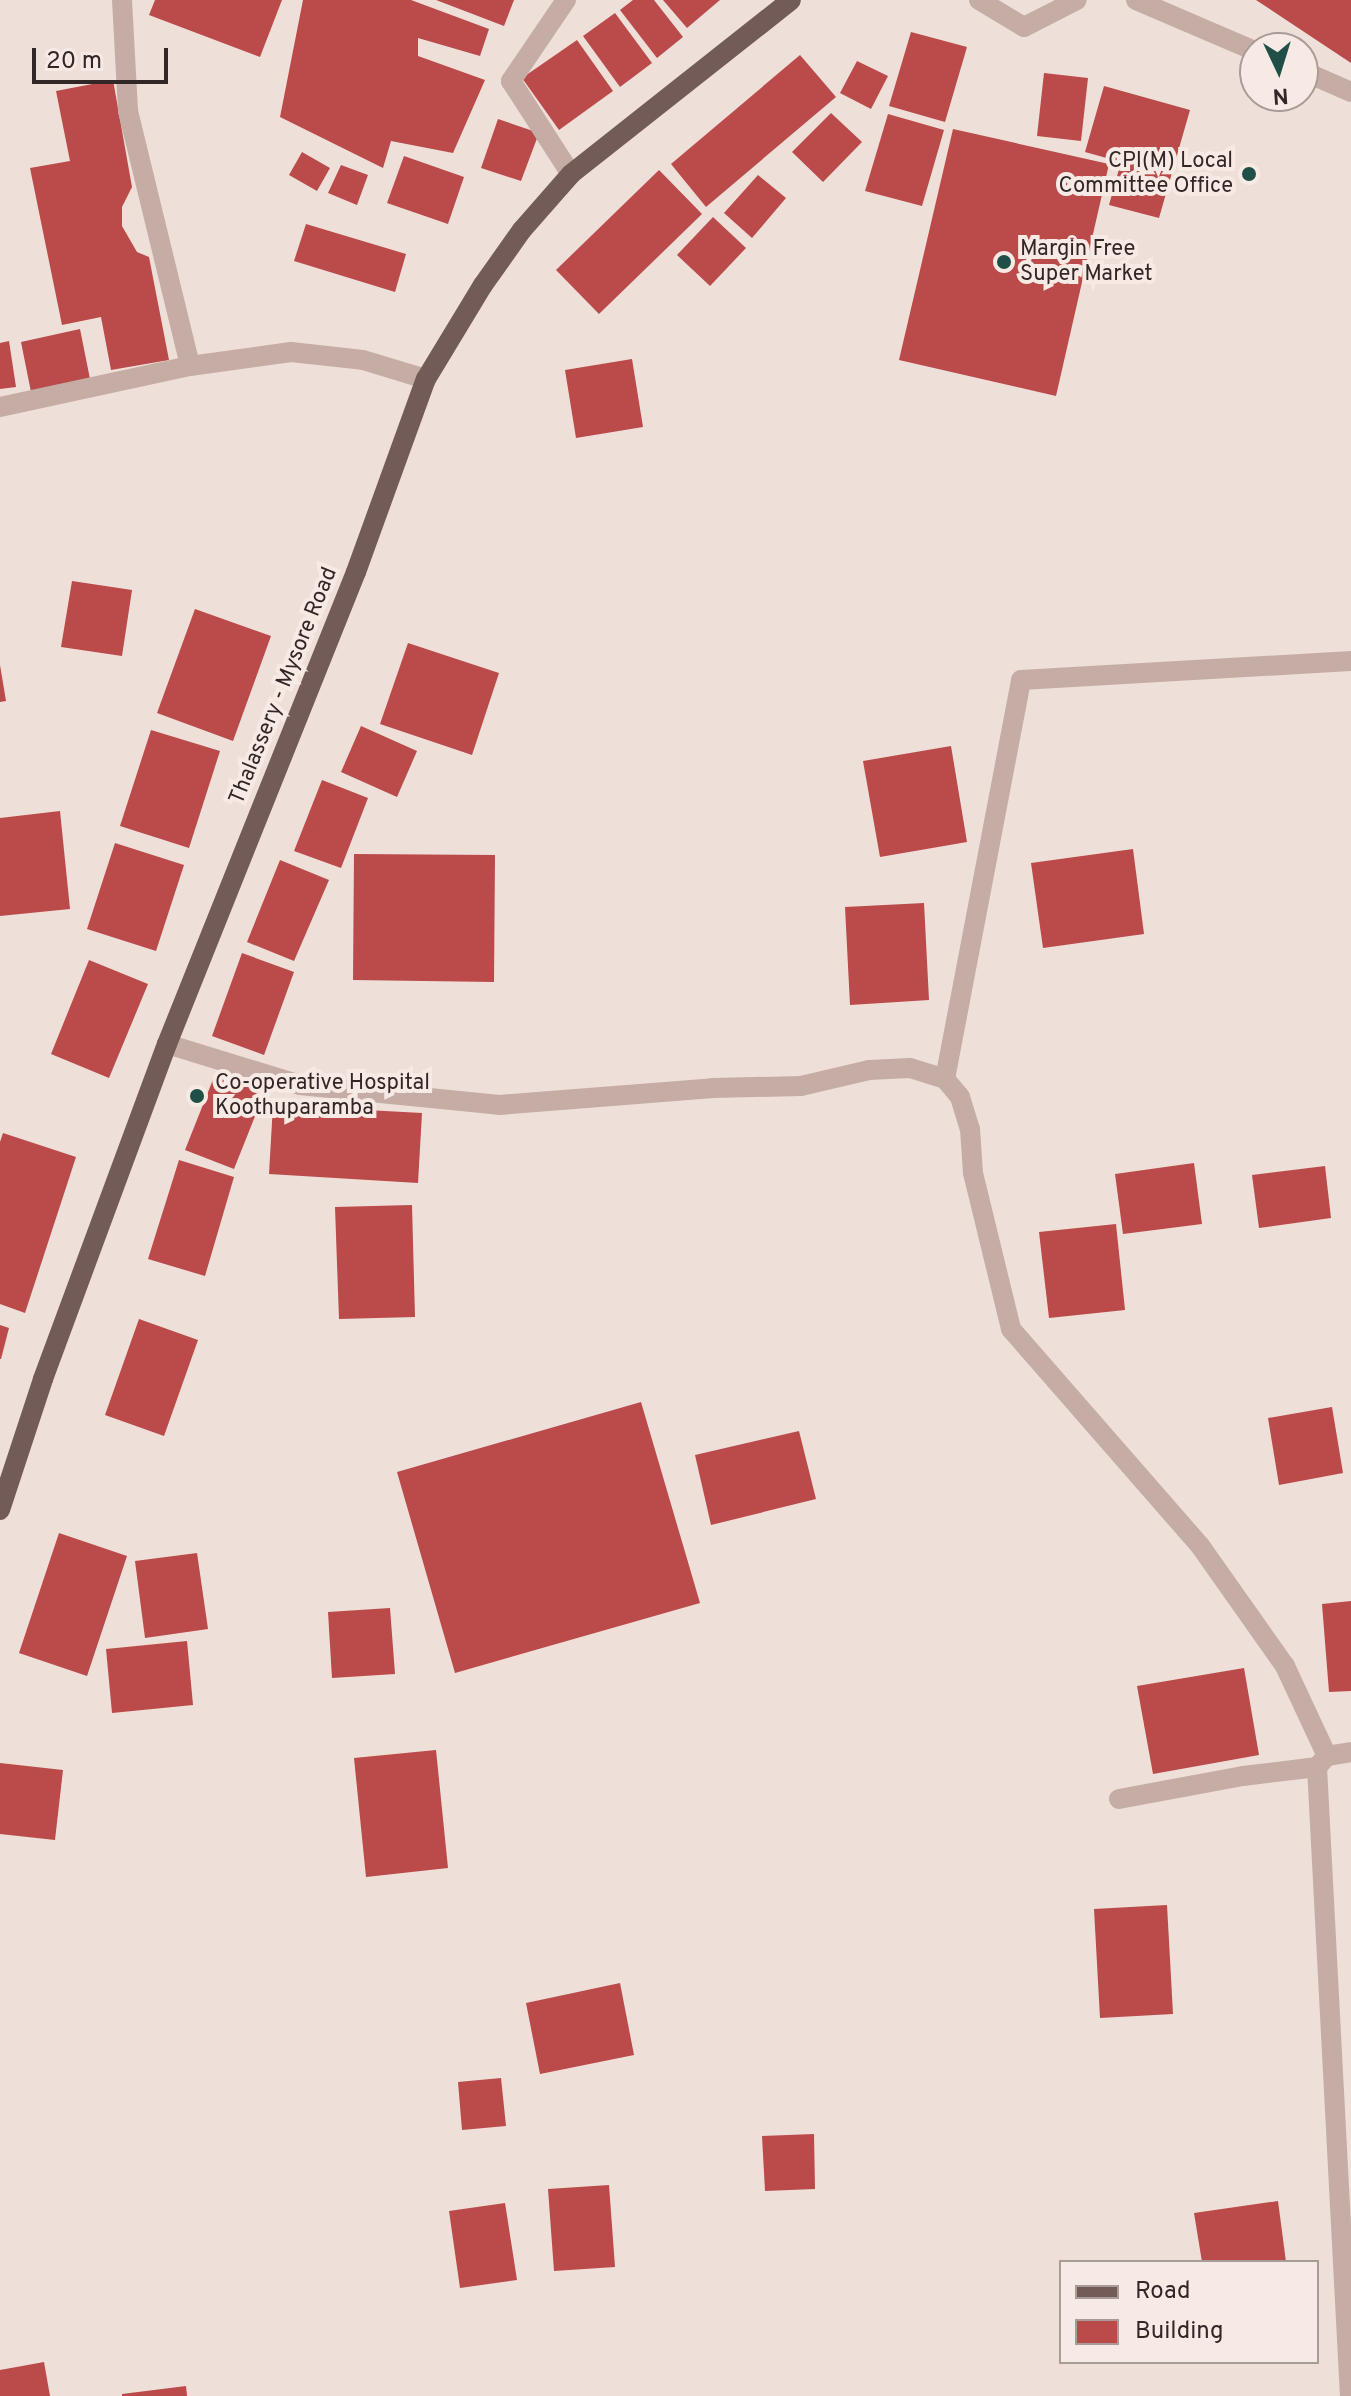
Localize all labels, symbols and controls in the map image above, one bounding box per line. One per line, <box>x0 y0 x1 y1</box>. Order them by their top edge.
scale bar <box>36 32 172 82</box>
north arrow <box>1239 32 1319 112</box>
text: 20 m <box>46 47 102 77</box>
text: N <box>1272 80 1289 108</box>
place label: CPI(M) Local Committee Office <box>1059 148 1233 200</box>
marker: CPI(M) Local Committee Office <box>1240 165 1258 183</box>
place label: Margin Free Super Market <box>1020 236 1153 288</box>
marker: Margin Free Super Market <box>995 253 1013 271</box>
street label: Thalassery - Mysore Road <box>224 564 344 808</box>
place label: Co-operative Hospital Koothuparamba <box>215 1070 430 1122</box>
marker: Co-operative Hospital Koothuparamba <box>186 1085 208 1107</box>
legend <box>1059 2260 1319 2364</box>
text: Road <box>1135 2277 1191 2307</box>
text: Building <box>1135 2317 1224 2347</box>

